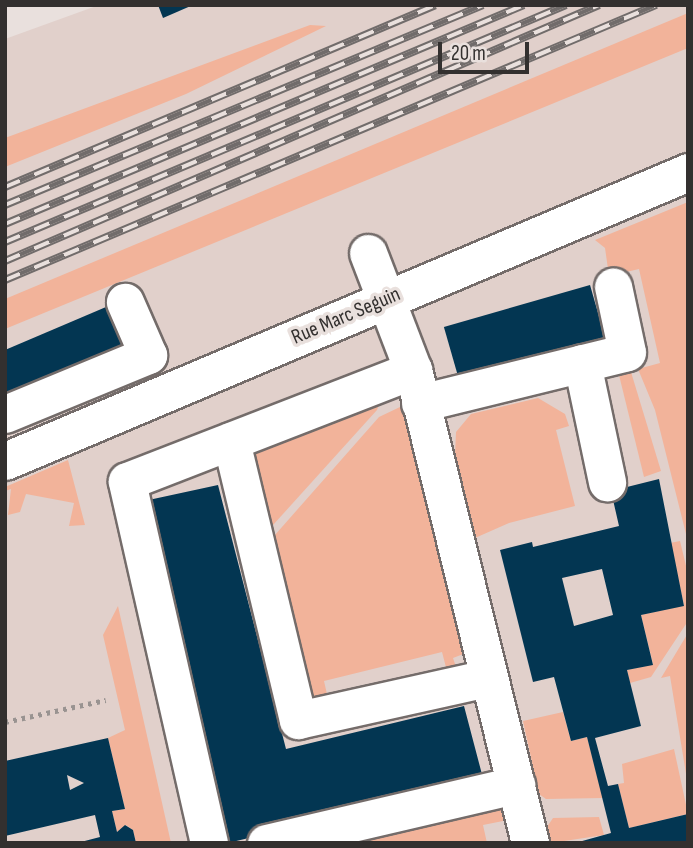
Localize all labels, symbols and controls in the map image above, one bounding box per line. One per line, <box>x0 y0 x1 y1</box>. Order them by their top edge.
scale bar <box>441 28 532 72</box>
text: 20 m <box>451 41 486 66</box>
street label: Rue Marc Seguin <box>288 282 404 350</box>

